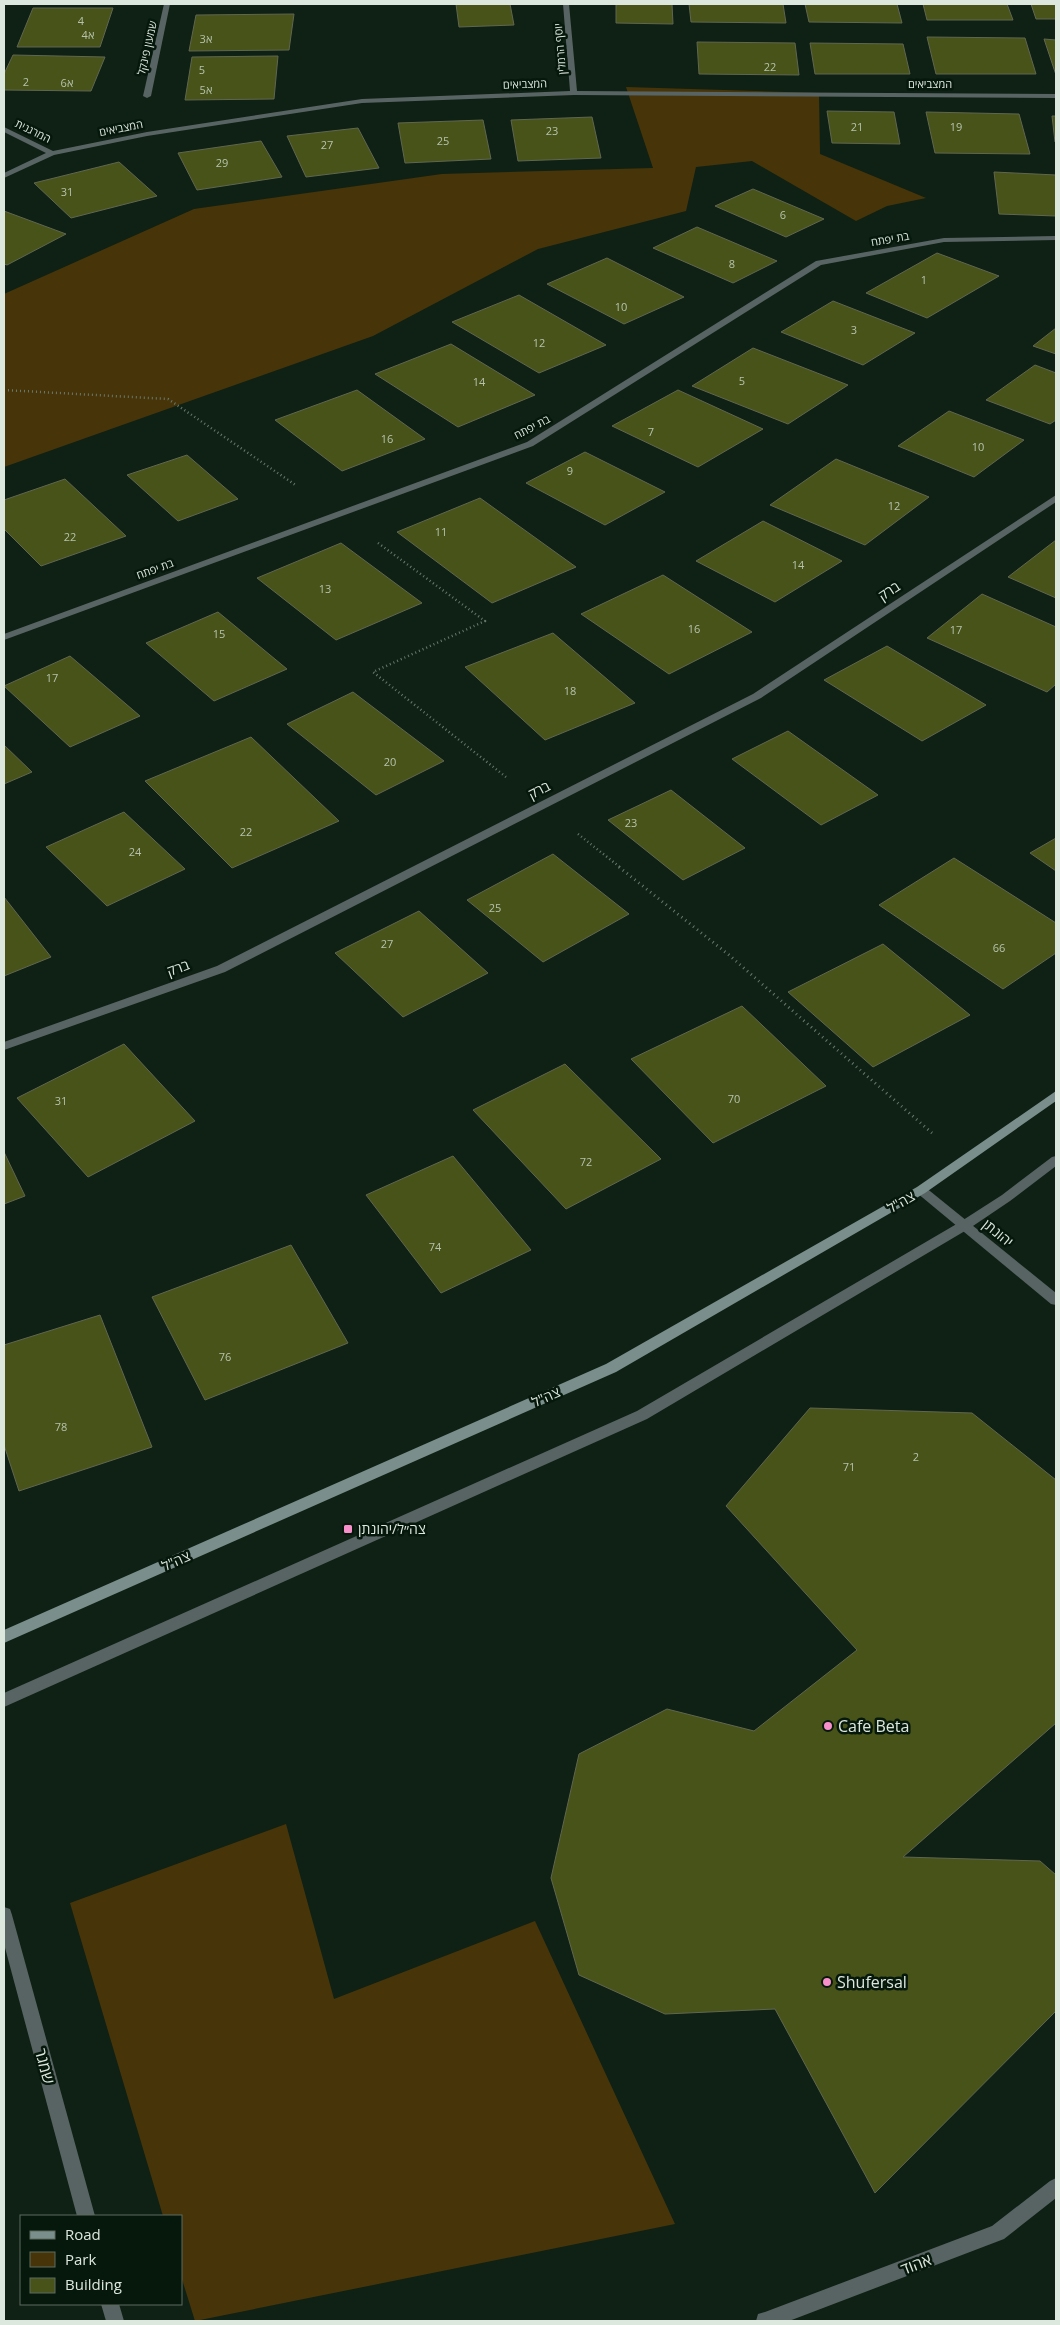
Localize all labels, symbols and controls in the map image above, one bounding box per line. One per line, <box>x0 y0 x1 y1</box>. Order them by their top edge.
house number: 4 <box>78 13 85 28</box>
street label: שמעון פינקל <box>133 19 160 76</box>
street label: יוסף הרמלין <box>550 23 569 75</box>
house number: 4א <box>82 27 94 42</box>
house number: 3א <box>200 31 212 46</box>
house number: 22 <box>764 59 776 74</box>
house number: 5 <box>199 62 205 77</box>
house number: 2 <box>23 74 29 89</box>
house number: 6א <box>61 75 73 90</box>
street label: המצביאים <box>503 75 547 92</box>
street label: המצביאים <box>908 76 952 91</box>
house number: 5א <box>200 82 212 97</box>
street label: המרגנית <box>13 115 54 146</box>
street label: המצביאים <box>98 116 144 139</box>
house number: 21 <box>851 119 863 134</box>
house number: 19 <box>950 119 962 134</box>
house number: 23 <box>546 123 558 138</box>
house number: 25 <box>437 133 449 148</box>
house number: 27 <box>321 137 333 152</box>
house number: 29 <box>216 155 228 170</box>
house number: 31 <box>61 184 73 199</box>
house number: 6 <box>780 207 786 222</box>
street label: בת יפתח <box>870 228 910 249</box>
house number: 8 <box>729 256 735 271</box>
house number: 1 <box>921 272 927 287</box>
house number: 10 <box>615 299 627 314</box>
house number: 3 <box>851 322 857 337</box>
house number: 12 <box>533 335 545 350</box>
house number: 5 <box>739 373 745 388</box>
house number: 14 <box>473 374 486 389</box>
street label: בת יפתח <box>511 411 553 442</box>
house number: 7 <box>648 424 654 439</box>
house number: 16 <box>381 431 393 446</box>
house number: 10 <box>972 439 984 454</box>
house number: 9 <box>567 463 573 478</box>
house number: 12 <box>888 498 900 513</box>
house number: 11 <box>435 524 447 539</box>
house number: 22 <box>64 529 76 544</box>
street label: בת יפתח <box>134 555 176 582</box>
house number: 14 <box>792 557 805 572</box>
street label: ברק <box>874 576 904 605</box>
house number: 13 <box>319 581 331 596</box>
house number: 16 <box>688 621 700 636</box>
house number: 17 <box>950 622 962 637</box>
house number: 15 <box>213 626 225 641</box>
house number: 17 <box>46 670 58 685</box>
house number: 18 <box>564 683 576 698</box>
house number: 20 <box>384 754 396 769</box>
street label: ברק <box>524 776 554 803</box>
house number: 23 <box>625 815 637 830</box>
house number: 22 <box>240 824 252 839</box>
house number: 24 <box>129 844 142 859</box>
house number: 25 <box>489 900 501 915</box>
house number: 27 <box>381 936 393 951</box>
house number: 66 <box>993 940 1005 955</box>
street label: ברק <box>164 954 192 980</box>
house number: 70 <box>728 1091 740 1106</box>
house number: 31 <box>55 1093 67 1108</box>
house number: 72 <box>580 1154 592 1169</box>
street label: צה"ל <box>883 1186 918 1217</box>
street label: יהונתן <box>979 1214 1018 1251</box>
house number: 74 <box>429 1239 442 1254</box>
house number: 76 <box>219 1349 231 1364</box>
street label: צה"ל <box>529 1382 563 1411</box>
house number: 78 <box>55 1419 67 1434</box>
house number: 2 <box>913 1449 919 1464</box>
house number: 71 <box>843 1459 855 1474</box>
place label: צה״ל/יהונתן <box>358 1519 426 1538</box>
marker: צה״ל/יהונתן <box>342 1523 354 1535</box>
street label: צה"ל <box>159 1546 193 1575</box>
place label: Cafe Beta <box>838 1715 909 1737</box>
marker: Cafe Beta <box>822 1720 834 1732</box>
place label: Shufersal <box>837 1971 907 1993</box>
marker: Shufersal <box>821 1976 833 1988</box>
street label: שמגר <box>30 2046 60 2086</box>
legend <box>20 2215 182 2305</box>
text: Road <box>65 2224 101 2244</box>
street label: אהוד <box>897 2248 935 2280</box>
text: Park <box>65 2249 96 2269</box>
text: Building <box>65 2274 122 2294</box>

